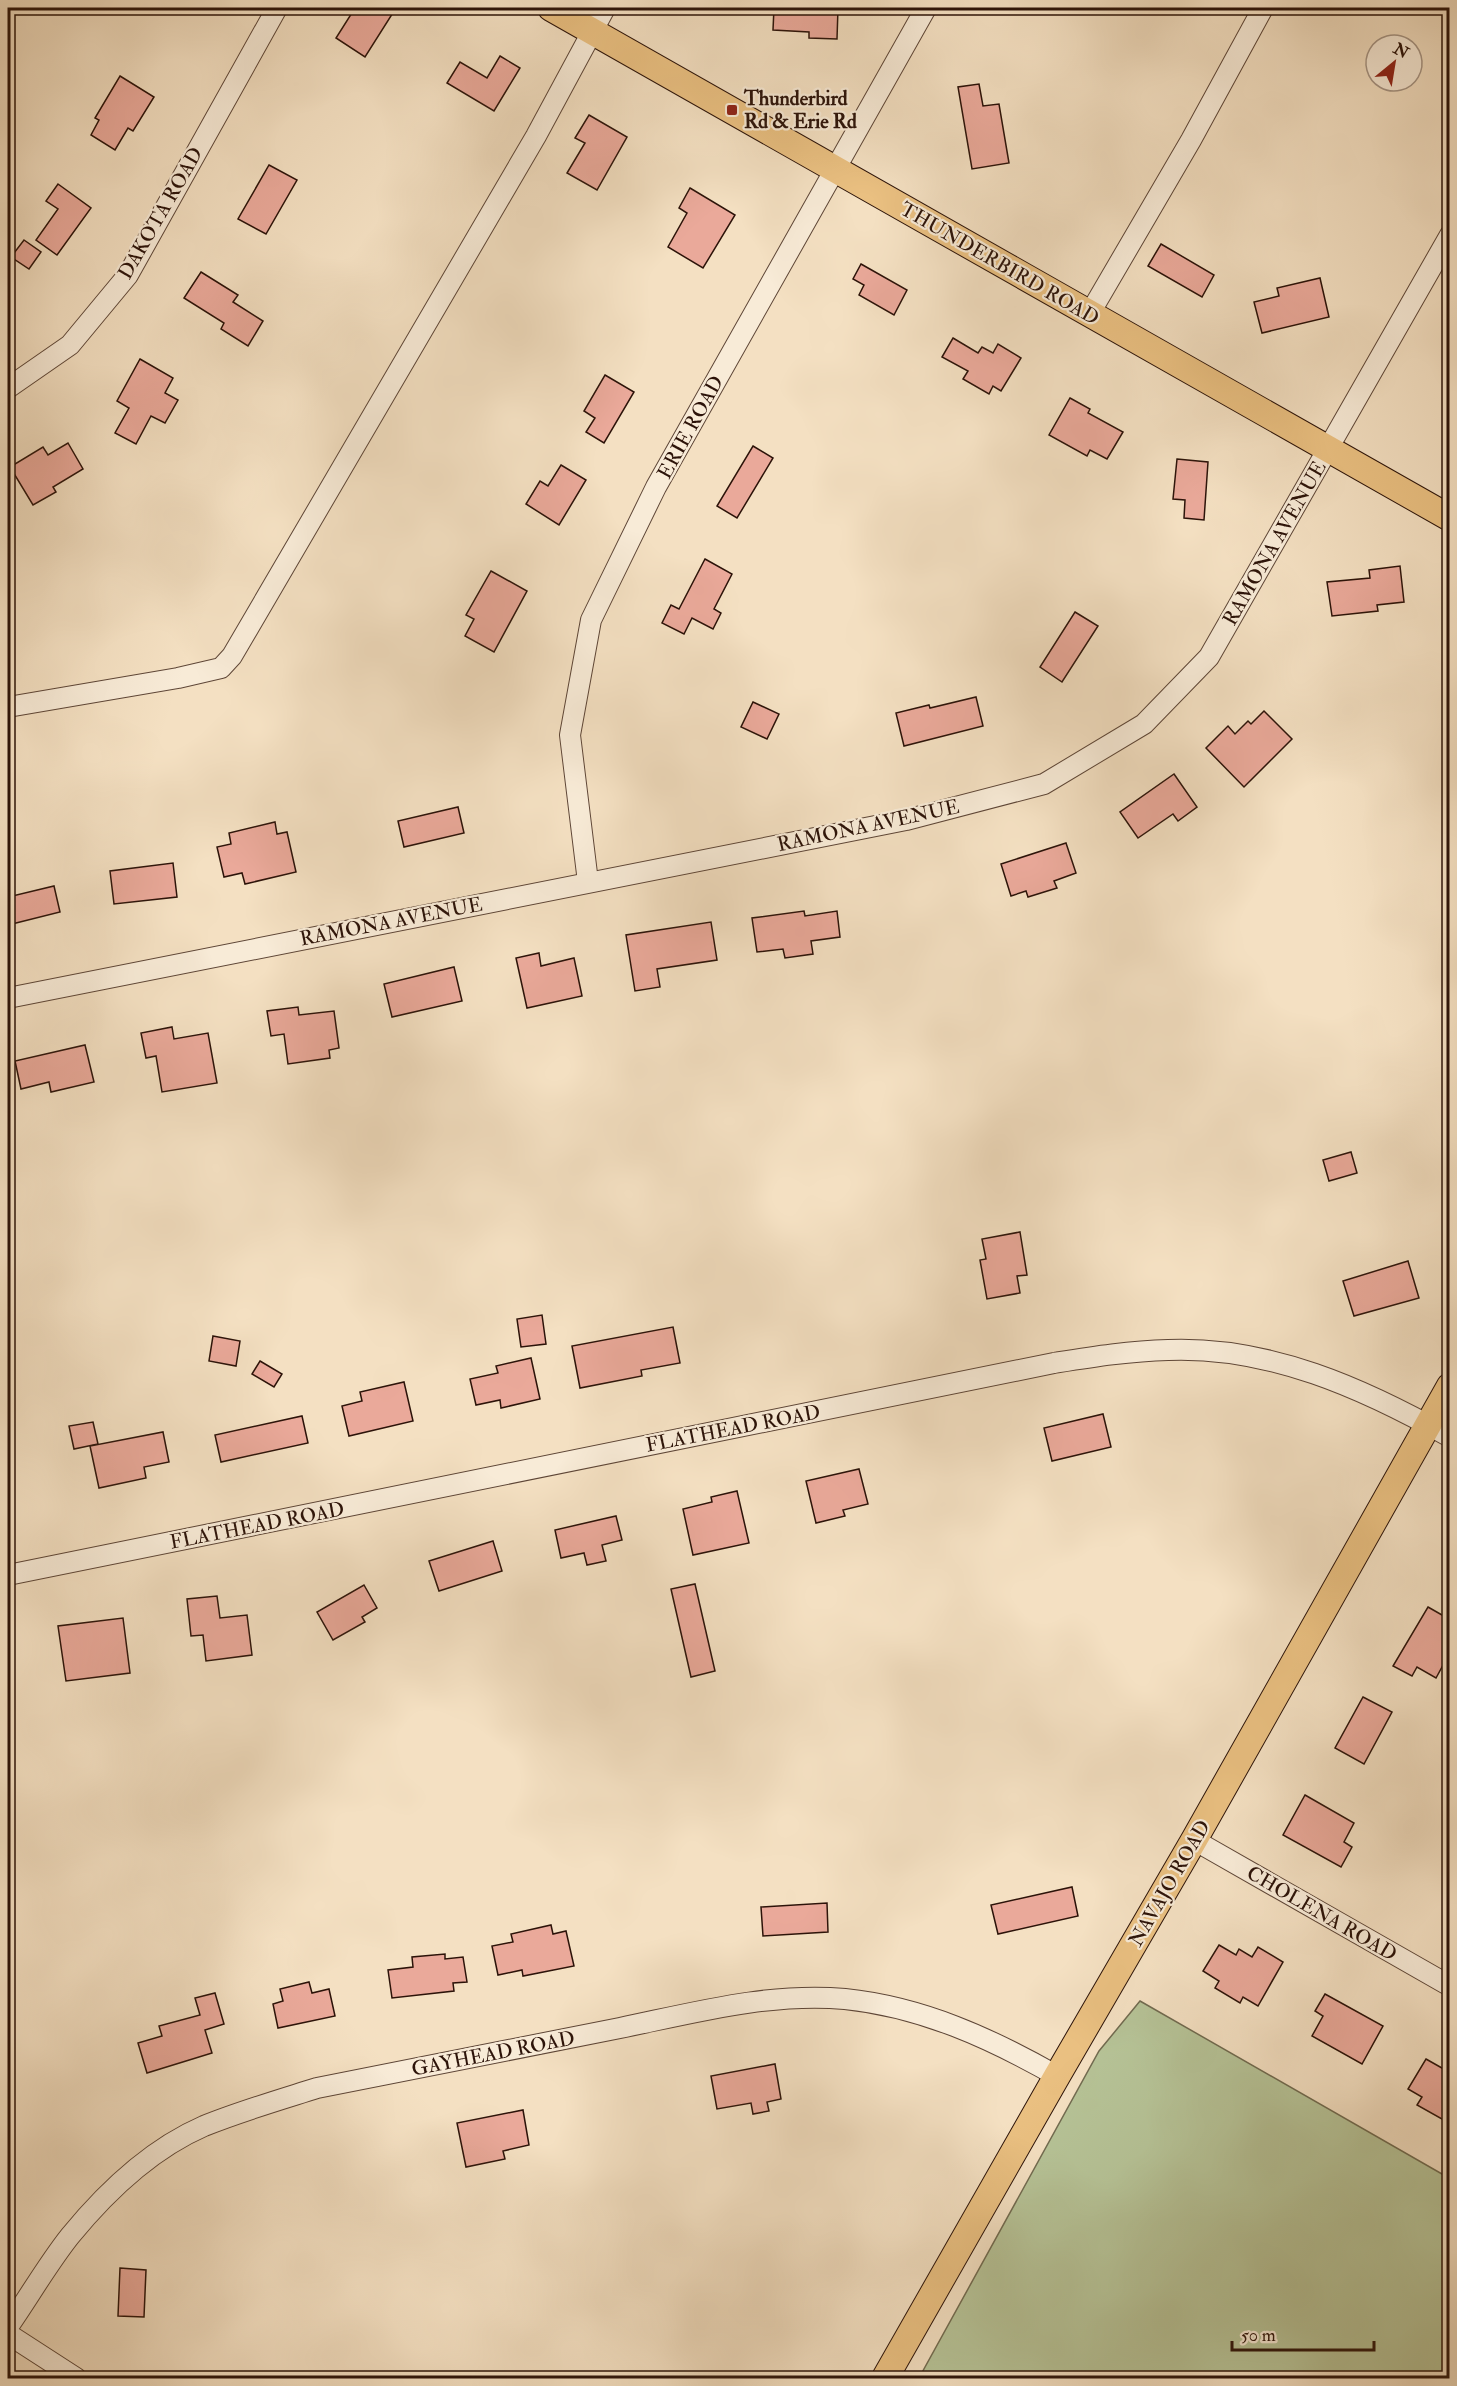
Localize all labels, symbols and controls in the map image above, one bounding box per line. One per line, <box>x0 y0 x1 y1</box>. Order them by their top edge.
north arrow <box>1364 33 1424 93</box>
text: N <box>1389 38 1413 63</box>
place label: Thunderbird Rd & Erie Rd <box>743 86 857 134</box>
marker: Thunderbird Rd & Erie Rd <box>725 103 739 117</box>
street label: DAKOTA ROAD <box>113 143 208 284</box>
street label: THUNDERBIRD ROAD <box>896 196 1104 331</box>
street label: ERIE ROAD <box>652 371 729 483</box>
street label: RAMONA AVENUE <box>1217 457 1332 630</box>
street label: RAMONA AVENUE <box>775 794 961 857</box>
street label: RAMONA AVENUE <box>298 892 485 951</box>
street label: FLATHEAD ROAD <box>644 1399 823 1458</box>
street label: FLATHEAD ROAD <box>168 1496 347 1555</box>
street label: NAVAJO ROAD <box>1123 1816 1216 1951</box>
street label: CHOLENA ROAD <box>1242 1860 1401 1967</box>
street label: GAYHEAD ROAD <box>409 2025 577 2082</box>
scale bar <box>1232 2314 1374 2352</box>
text: 50 m <box>1241 2324 1276 2347</box>

